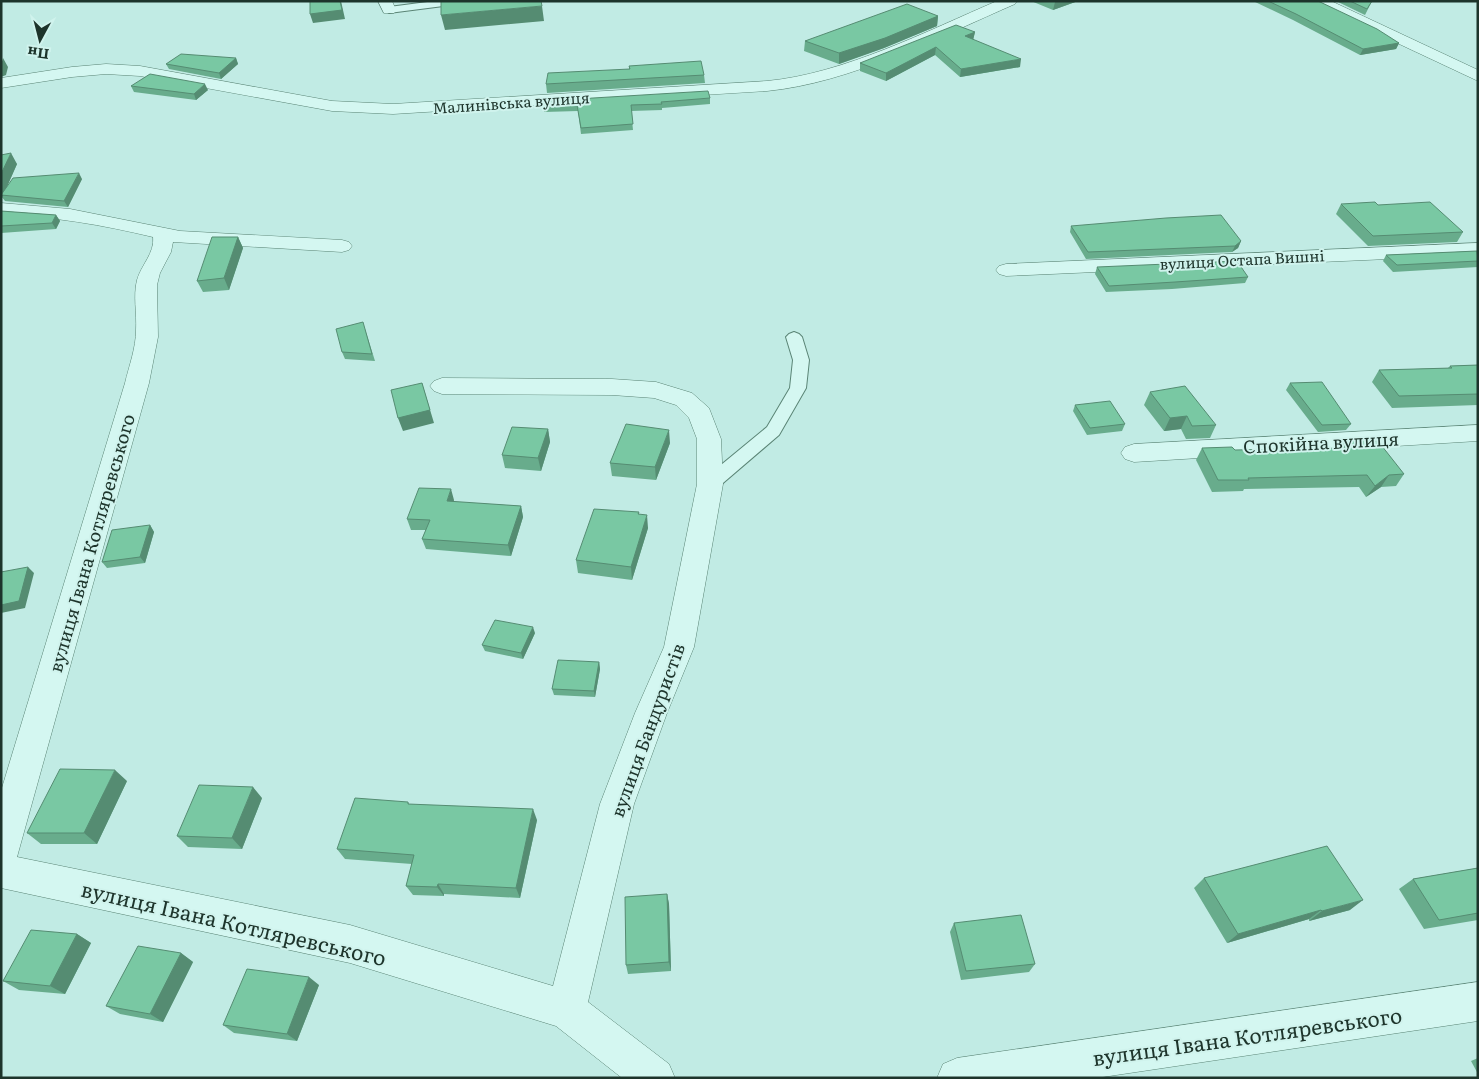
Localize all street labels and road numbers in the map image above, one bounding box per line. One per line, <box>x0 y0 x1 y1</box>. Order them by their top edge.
street label: Малинівська вулиця <box>432 85 590 119</box>
street label: вулиця Остапа Вишні <box>1159 243 1325 275</box>
street label: вулиця Івана Котляревського <box>41 411 141 675</box>
street label: Спокійна вулиця <box>1242 424 1400 460</box>
street label: вулиця Бандуристів <box>603 639 691 821</box>
street label: вулиця Івана Котляревського <box>78 872 390 972</box>
street label: вулиця Івана Котляревського <box>1090 998 1404 1072</box>

